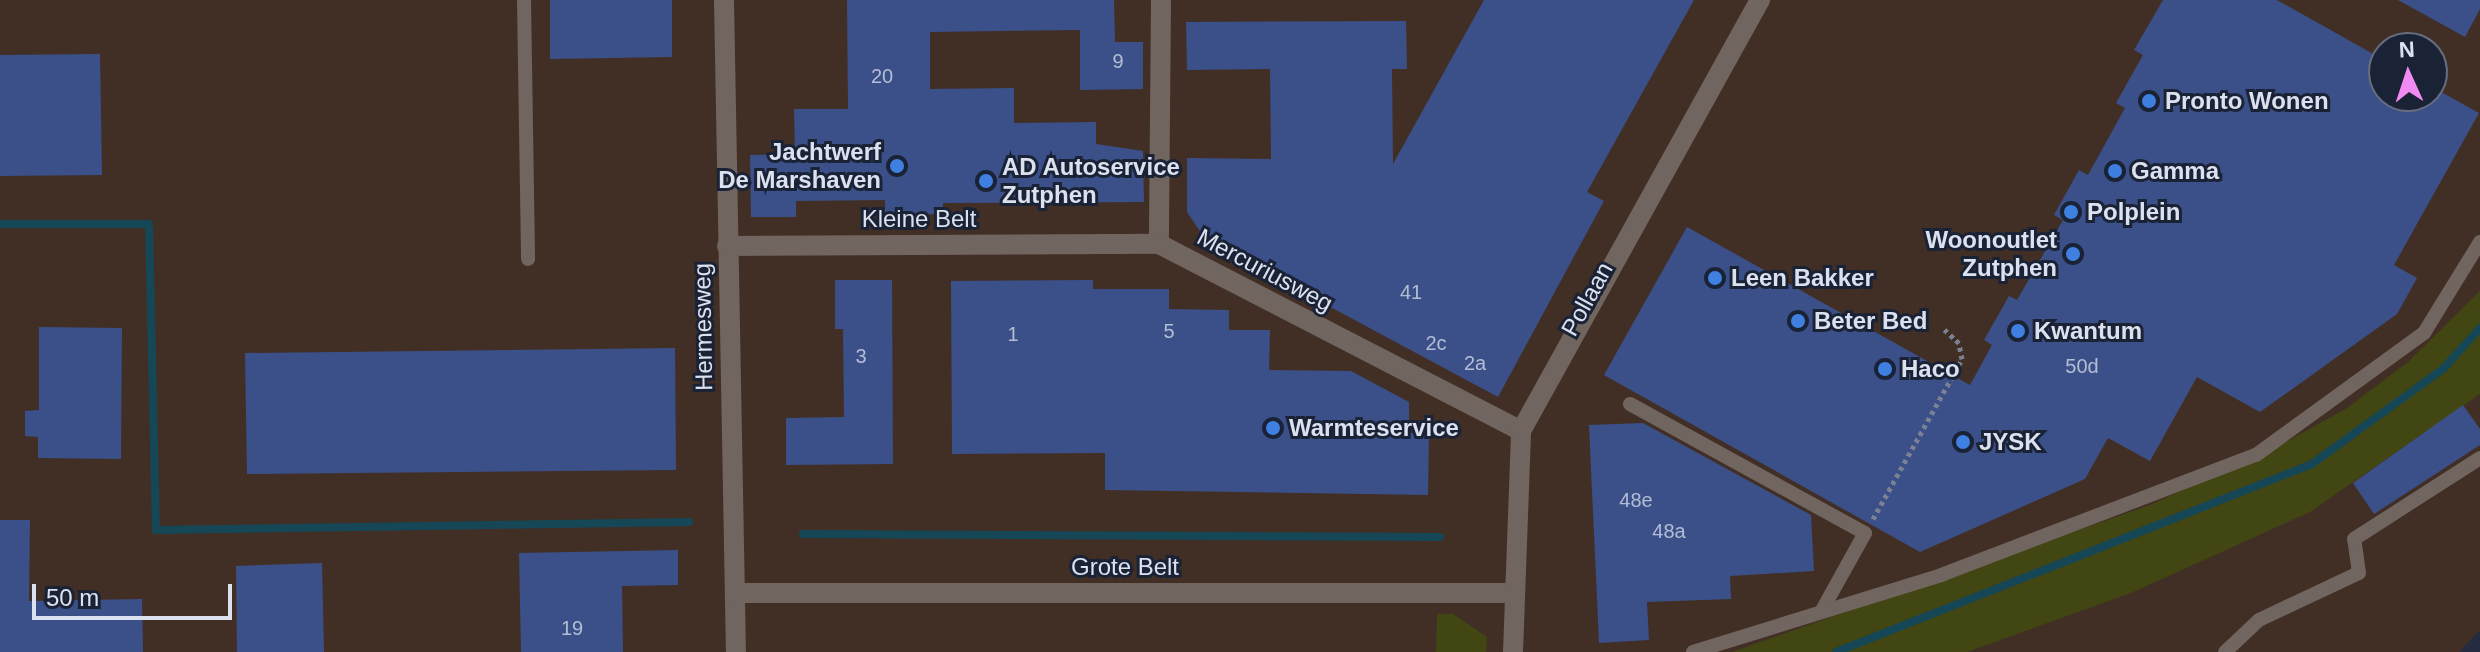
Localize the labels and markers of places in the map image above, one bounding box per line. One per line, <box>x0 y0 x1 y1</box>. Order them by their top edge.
place label: Pronto Wonen <box>2165 87 2329 115</box>
marker: Pronto Wonen <box>2140 92 2158 110</box>
place label: Jachtwerf De Marshaven <box>718 138 881 194</box>
place label: AD Autoservice Zutphen <box>1002 153 1181 209</box>
marker: Jachtwerf De Marshaven <box>888 157 906 175</box>
place label: Gamma <box>2131 157 2219 185</box>
marker: Gamma <box>2106 162 2124 180</box>
marker: AD Autoservice Zutphen <box>977 172 995 190</box>
place label: Polplein <box>2087 198 2180 226</box>
marker: Polplein <box>2062 203 2080 221</box>
place label: Woonoutlet Zutphen <box>1925 226 2057 282</box>
marker: Woonoutlet Zutphen <box>2064 245 2082 263</box>
place label: Leen Bakker <box>1731 264 1874 292</box>
marker: Leen Bakker <box>1706 269 1724 287</box>
place label: Beter Bed <box>1814 307 1927 335</box>
marker: Beter Bed <box>1789 312 1807 330</box>
place label: Kwantum <box>2034 317 2142 345</box>
marker: Kwantum <box>2009 322 2027 340</box>
place label: Haco <box>1901 355 1960 383</box>
marker: Haco <box>1876 360 1894 378</box>
place label: Warmteservice <box>1289 414 1459 442</box>
marker: Warmteservice <box>1264 419 1282 437</box>
place label: JYSK <box>1979 428 2042 456</box>
marker: JYSK <box>1954 433 1972 451</box>

